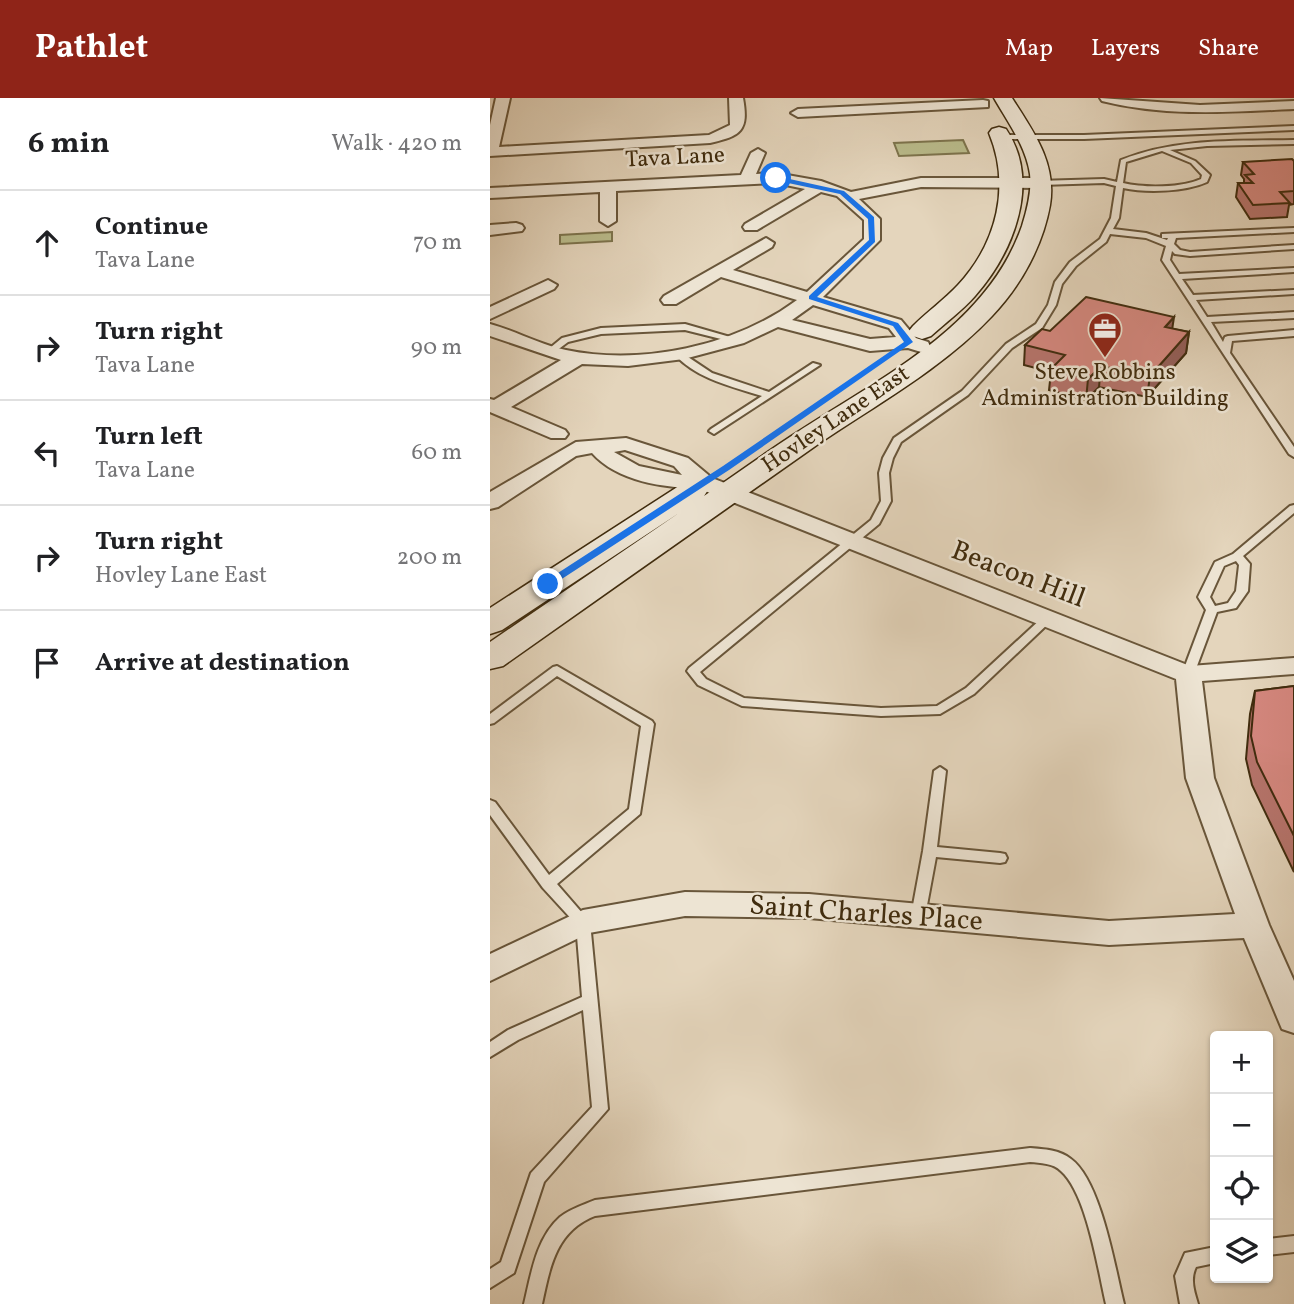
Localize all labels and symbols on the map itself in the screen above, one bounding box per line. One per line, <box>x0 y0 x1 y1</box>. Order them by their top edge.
street label: Tava Lane <box>624 139 726 177</box>
route start <box>760 162 791 193</box>
office icon: Steve Robbins Administration Building <box>1086 310 1124 359</box>
place label: Steve Robbins Administration Building <box>981 357 1229 415</box>
street label: Hovley Lane East <box>756 359 916 481</box>
street label: Beacon Hill <box>945 532 1091 618</box>
route end <box>532 568 563 599</box>
street label: Saint Charles Place <box>748 886 984 942</box>

